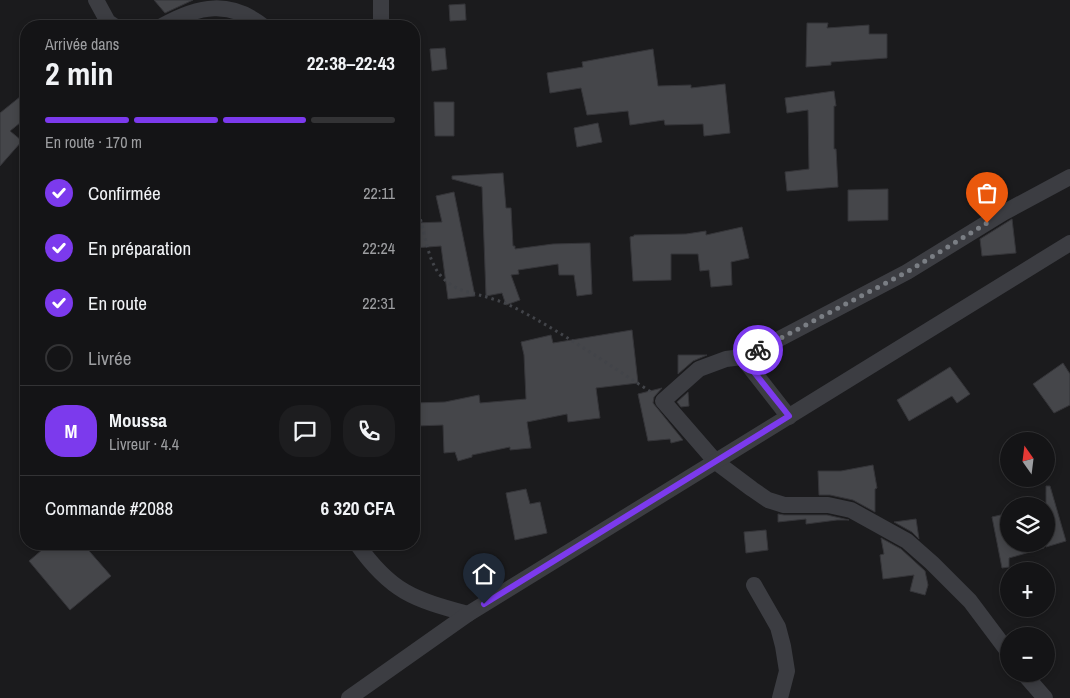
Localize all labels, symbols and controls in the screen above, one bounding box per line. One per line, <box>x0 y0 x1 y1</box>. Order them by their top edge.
text: Arrivée dans <box>45 33 119 55</box>
text: 22:38–22:43 <box>307 50 395 76</box>
text: 2 min <box>45 52 114 95</box>
text: En route · 170 m <box>45 131 142 153</box>
pin <box>966 172 1008 223</box>
icon: check <box>45 179 73 207</box>
icon: bag <box>973 179 1001 207</box>
text: Confirmée <box>88 180 161 206</box>
text: 22:11 <box>363 182 395 204</box>
icon: check <box>45 234 73 262</box>
text: En préparation <box>88 235 191 261</box>
text: 22:24 <box>362 237 395 259</box>
icon: check <box>45 289 73 317</box>
text: En route <box>88 290 147 316</box>
text: 22:31 <box>362 292 395 314</box>
courier <box>733 325 783 375</box>
icon: bike <box>744 336 772 364</box>
text: Livrée <box>88 345 131 371</box>
button: chat <box>279 405 331 457</box>
button: phone <box>343 405 395 457</box>
text: Moussa <box>109 407 167 433</box>
text: M <box>65 418 77 444</box>
north arrow <box>1000 432 1055 488</box>
map controls <box>1000 432 1055 682</box>
text: Livreur · 4.4 <box>109 433 179 455</box>
text: Commande #2088 <box>45 495 173 521</box>
text: 6 320 CFA <box>321 495 395 521</box>
button: layers <box>1000 497 1055 552</box>
pin <box>463 553 505 604</box>
icon: home <box>470 560 498 588</box>
button: + <box>1000 562 1055 617</box>
button: − <box>1000 627 1055 682</box>

